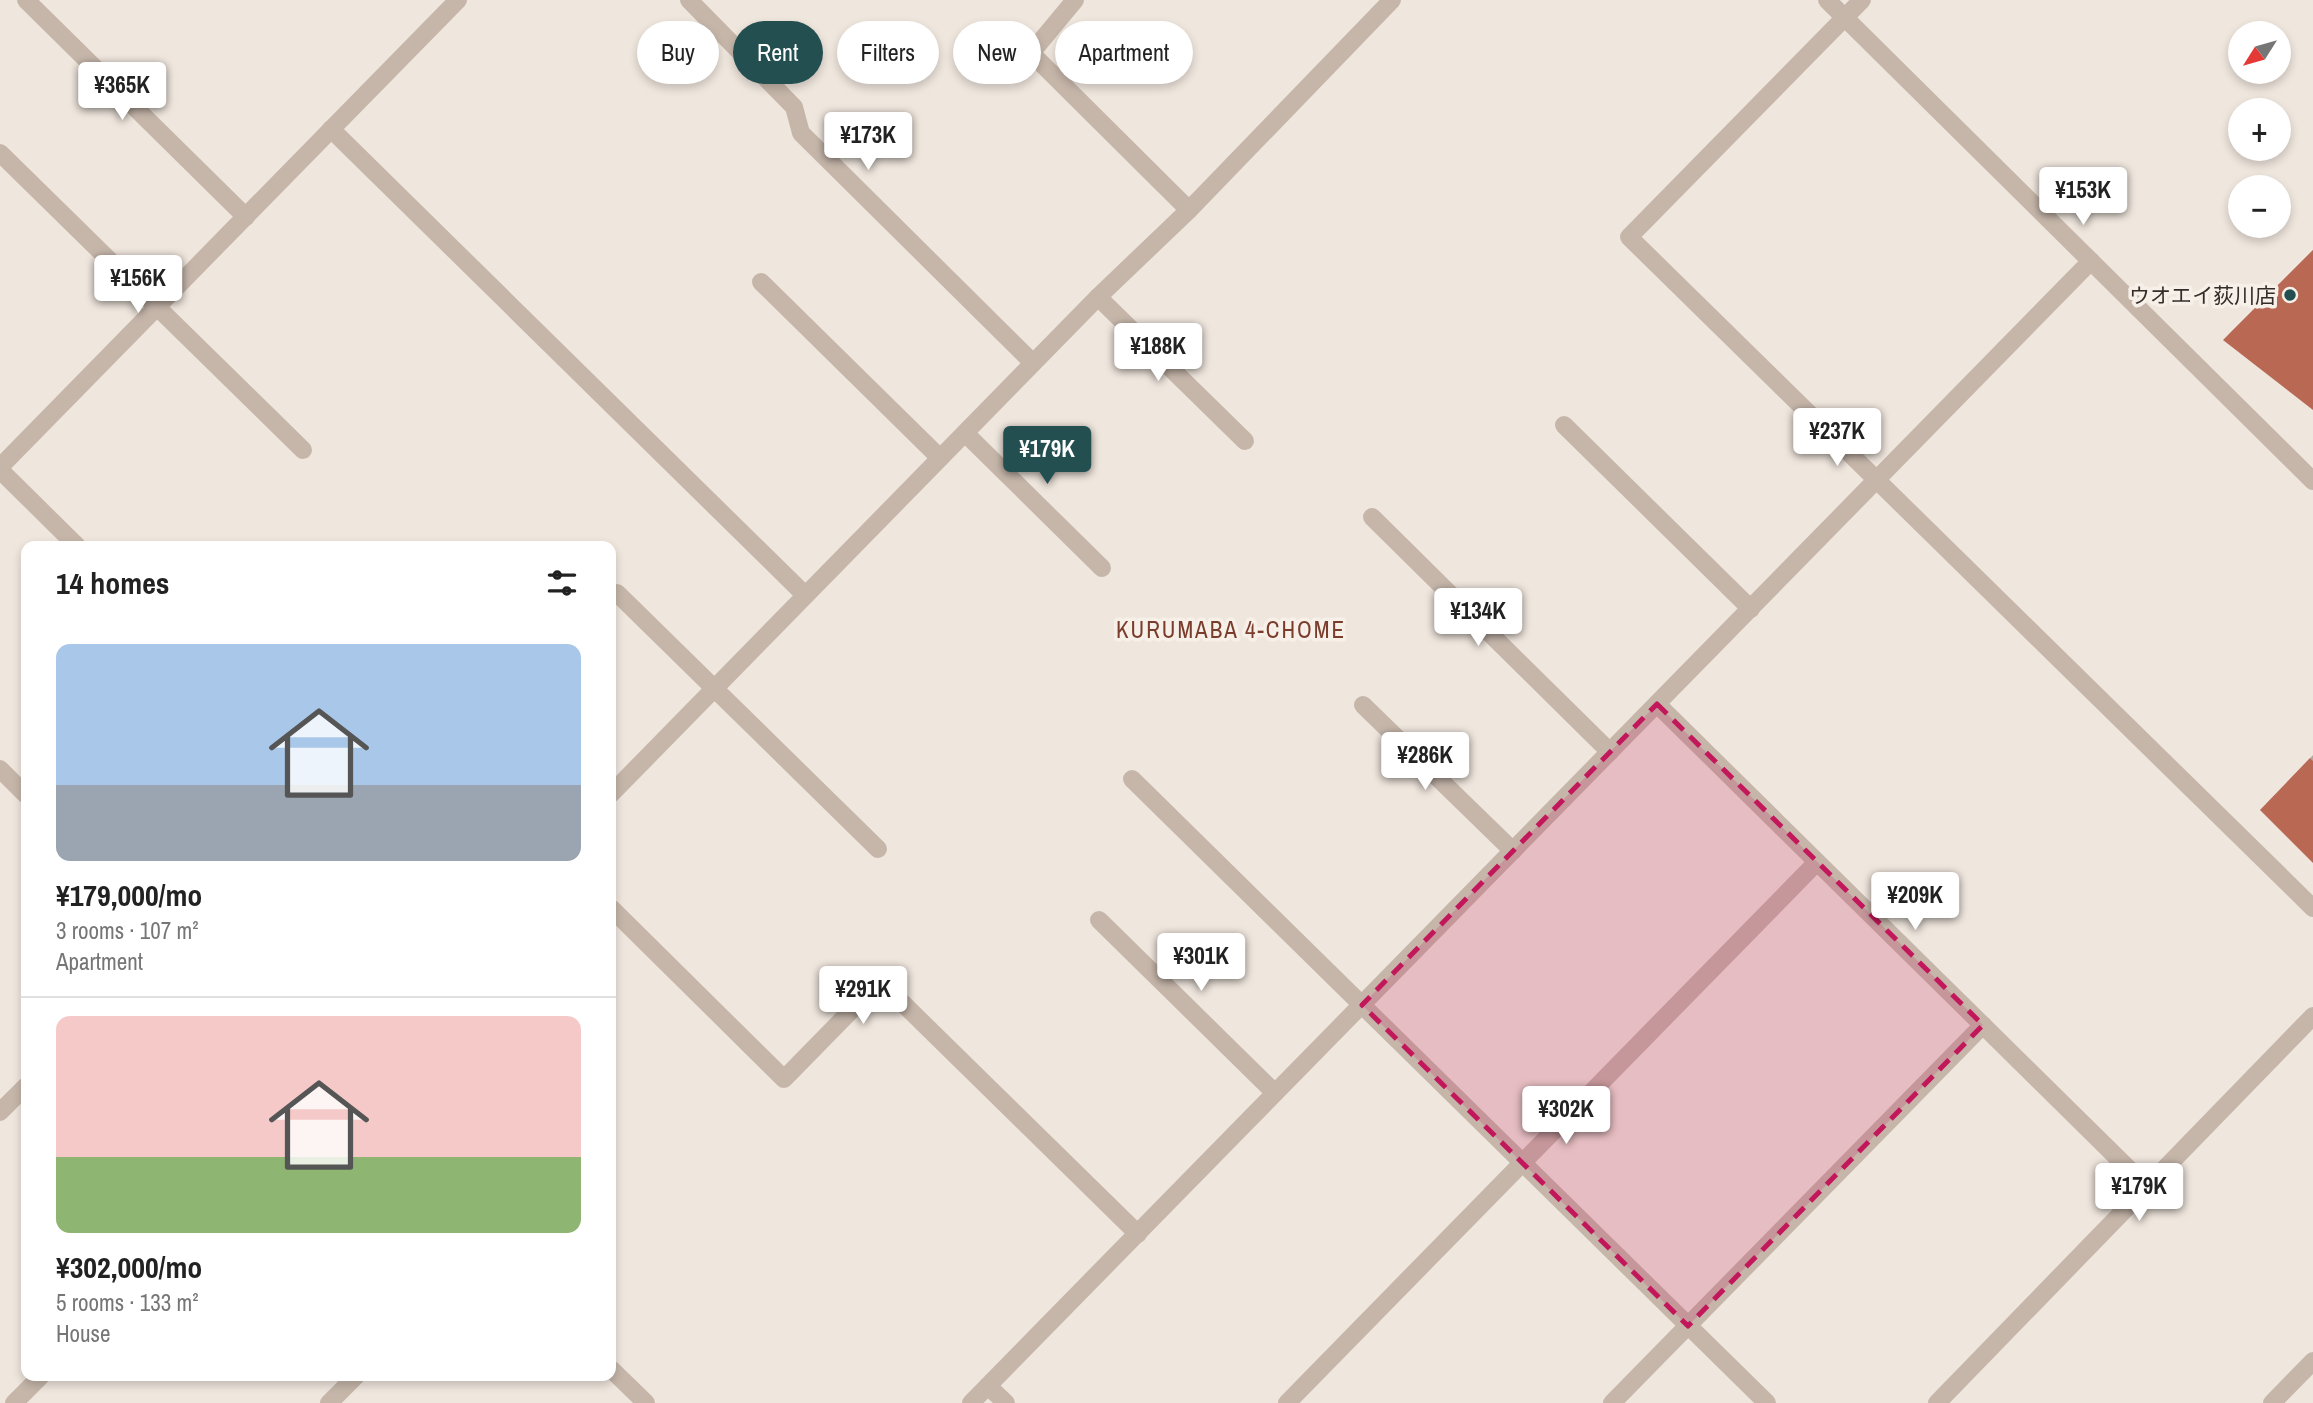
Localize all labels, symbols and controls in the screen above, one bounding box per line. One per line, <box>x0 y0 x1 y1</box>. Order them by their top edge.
chip: Buy <box>637 21 719 84</box>
chip: Rent <box>733 21 823 84</box>
chip: Filters <box>837 21 939 84</box>
chip: New <box>953 21 1041 84</box>
chip: Apartment <box>1055 21 1193 84</box>
north arrow <box>2228 21 2291 84</box>
map controls <box>2228 21 2291 238</box>
pin: ¥365K <box>73 62 171 122</box>
text: ¥365K <box>94 69 150 100</box>
button: + <box>2228 98 2291 161</box>
pin: ¥173K <box>819 113 917 172</box>
text: ¥173K <box>840 119 896 150</box>
pin: ¥153K <box>2034 168 2132 227</box>
text: ¥153K <box>2055 174 2111 205</box>
button: − <box>2228 175 2291 238</box>
pin: ¥156K <box>89 256 187 315</box>
text: ¥156K <box>110 262 166 293</box>
place label: ウオエイ荻川店 <box>2129 281 2276 310</box>
marker: ウオエイ荻川店 <box>2282 287 2298 303</box>
pin: ¥188K <box>1109 324 1207 383</box>
text: ¥188K <box>1130 330 1186 361</box>
pin: ¥237K <box>1788 408 1886 468</box>
text: ¥237K <box>1809 415 1865 446</box>
pin: ¥179K <box>998 426 1096 486</box>
text: ¥179K <box>1019 433 1075 464</box>
text: 14 homes <box>56 563 170 603</box>
icon: filters <box>543 564 581 602</box>
pin: ¥134K <box>1429 588 1527 648</box>
text: ¥134K <box>1450 595 1506 626</box>
district label: KURUMABA 4-CHOME <box>1116 614 1346 645</box>
icon: home <box>256 690 382 816</box>
pin: ¥286K <box>1376 732 1474 792</box>
text: ¥286K <box>1397 739 1453 770</box>
pin: ¥209K <box>1866 872 1964 932</box>
text: ¥179,000/mo <box>56 875 202 915</box>
text: ¥209K <box>1887 879 1943 910</box>
text: 3 rooms · 107 m² <box>56 915 199 946</box>
pin: ¥301K <box>1152 934 1250 993</box>
text: ¥301K <box>1173 940 1229 971</box>
text: Apartment <box>56 946 143 977</box>
pin: ¥291K <box>814 967 912 1026</box>
text: ¥291K <box>835 973 891 1004</box>
icon: home <box>256 1062 382 1188</box>
pin: ¥302K <box>1517 1086 1615 1146</box>
text: ¥302K <box>1538 1093 1594 1124</box>
pin: ¥179K <box>2090 1164 2188 1223</box>
text: ¥179K <box>2111 1170 2167 1201</box>
text: ¥302,000/mo <box>56 1247 202 1287</box>
text: 5 rooms · 133 m² <box>56 1287 199 1318</box>
text: House <box>56 1318 111 1349</box>

